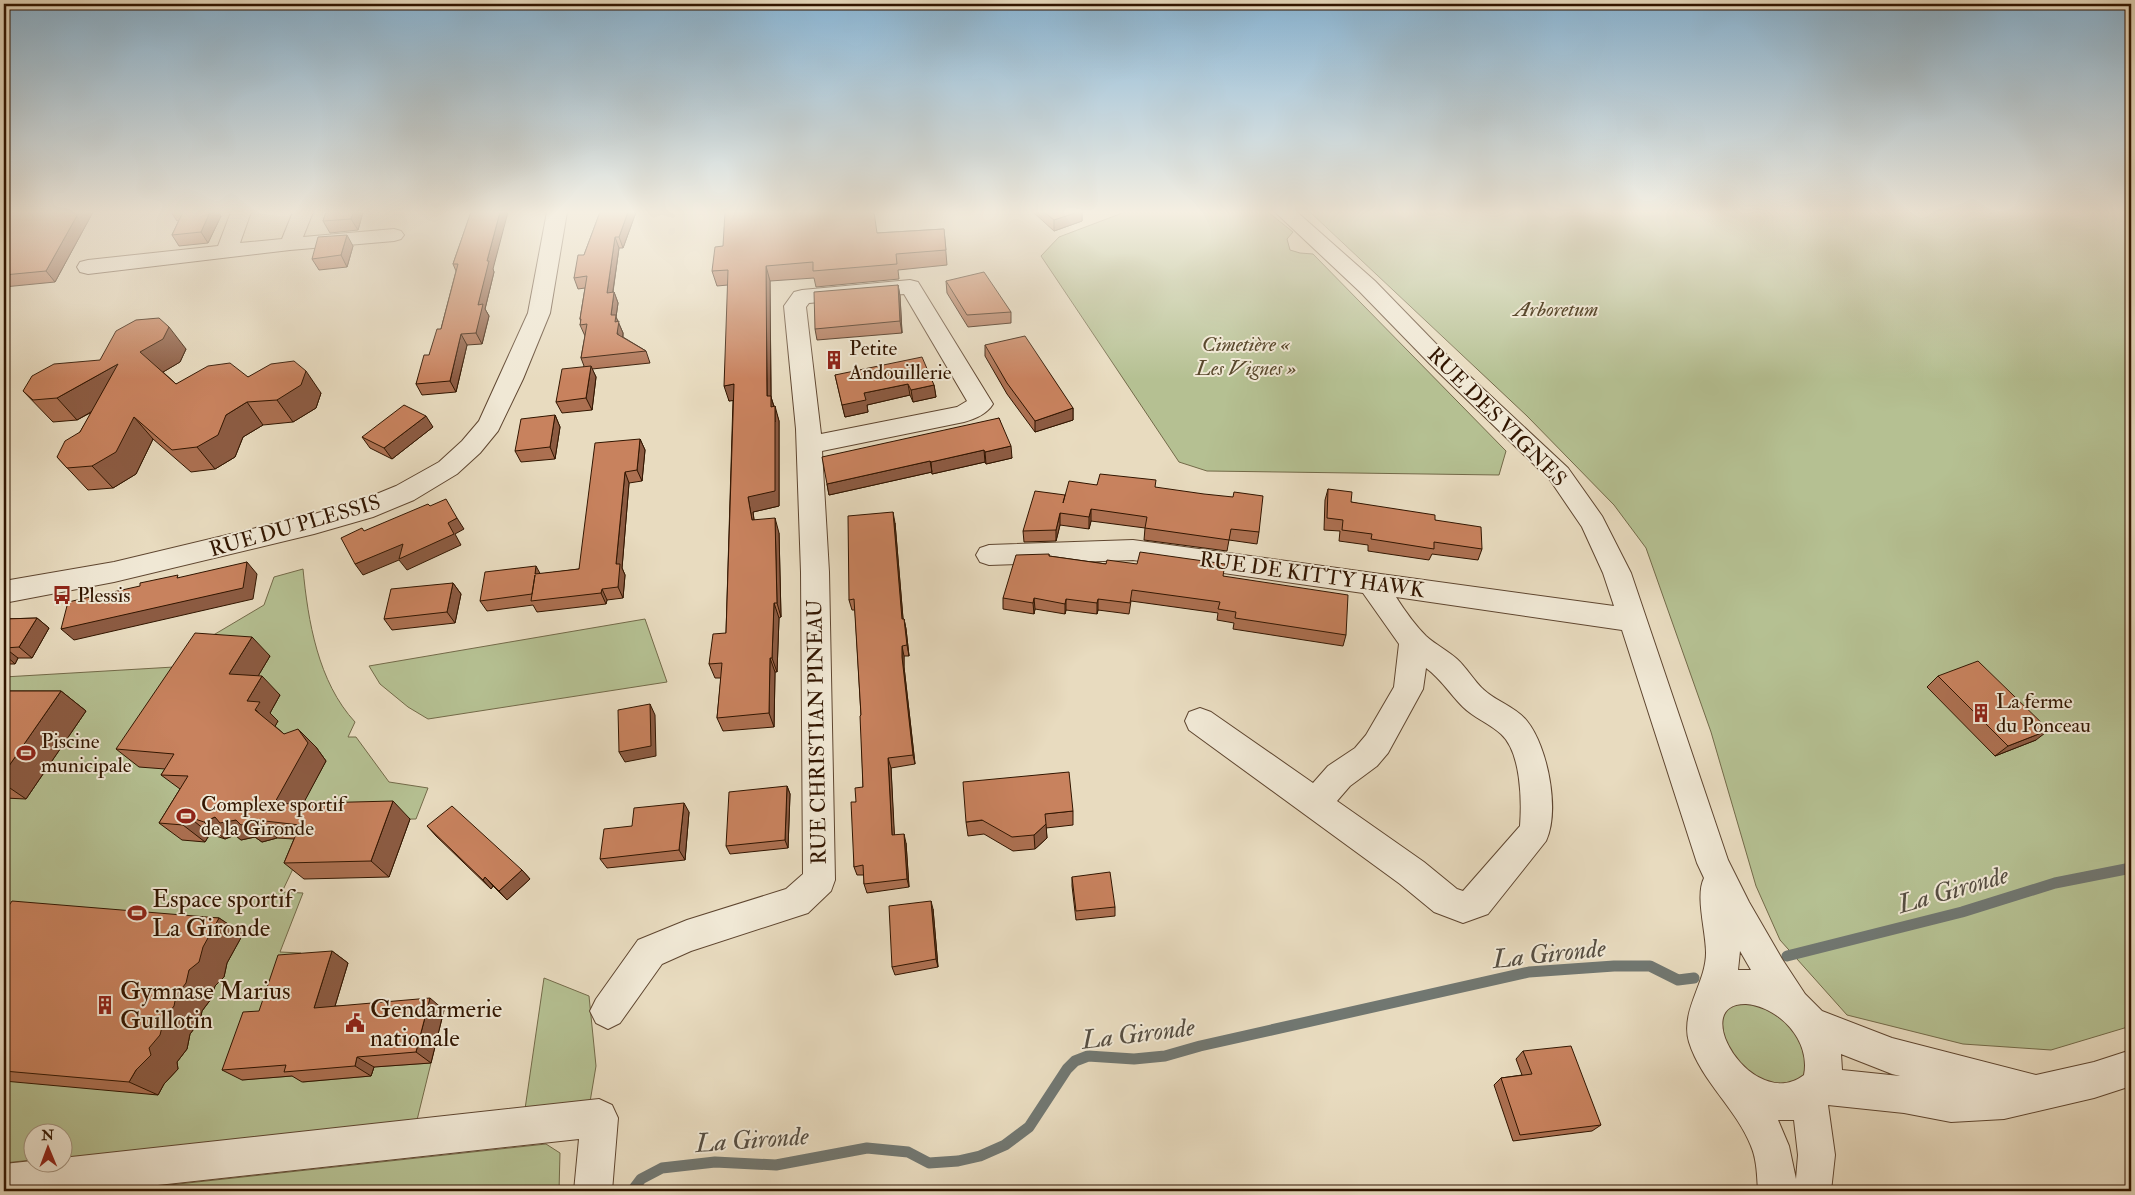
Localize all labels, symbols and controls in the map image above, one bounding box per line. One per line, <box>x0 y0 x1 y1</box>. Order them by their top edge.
park label: Arboretum <box>1512 296 1598 323</box>
park label: Cimetière « Les Vignes » <box>1195 331 1296 382</box>
place label: Petite Andouillerie <box>848 335 952 386</box>
street label: RUE DES VIGNES <box>1422 342 1572 492</box>
building icon: Petite Andouillerie <box>823 349 845 371</box>
street label: RUE DU PLESSIS <box>206 489 384 563</box>
street label: RUE DE KITTY HAWK <box>1198 546 1427 604</box>
place label: Plessis <box>77 582 131 609</box>
bus stop icon: Plessis <box>51 584 73 606</box>
street label: RUE CHRISTIAN PINEAU <box>801 599 833 865</box>
place label: La ferme du Ponceau <box>1996 688 2091 739</box>
building icon: La ferme du Ponceau <box>1970 702 1992 724</box>
place label: Piscine municipale <box>41 728 132 779</box>
sports icon: Piscine municipale <box>15 742 37 764</box>
place label: Complexe sportif de la Gironde <box>201 791 348 842</box>
sports icon: Complexe sportif de la Gironde <box>175 805 197 827</box>
water label: La Gironde <box>1893 859 2012 921</box>
place label: Espace sportif La Gironde <box>152 884 297 944</box>
sports icon: Espace sportif La Gironde <box>126 902 148 924</box>
water label: La Gironde <box>1490 932 1607 976</box>
place label: Gymnase Marius Guillotin <box>120 976 291 1036</box>
building icon: Gymnase Marius Guillotin <box>94 994 116 1016</box>
place label: Gendarmerie nationale <box>370 994 502 1054</box>
water label: La Gironde <box>1079 1011 1197 1057</box>
public building icon: Gendarmerie nationale <box>344 1012 366 1034</box>
water label: La Gironde <box>693 1120 810 1160</box>
north arrow <box>22 1122 72 1172</box>
text: N <box>40 1127 55 1144</box>

